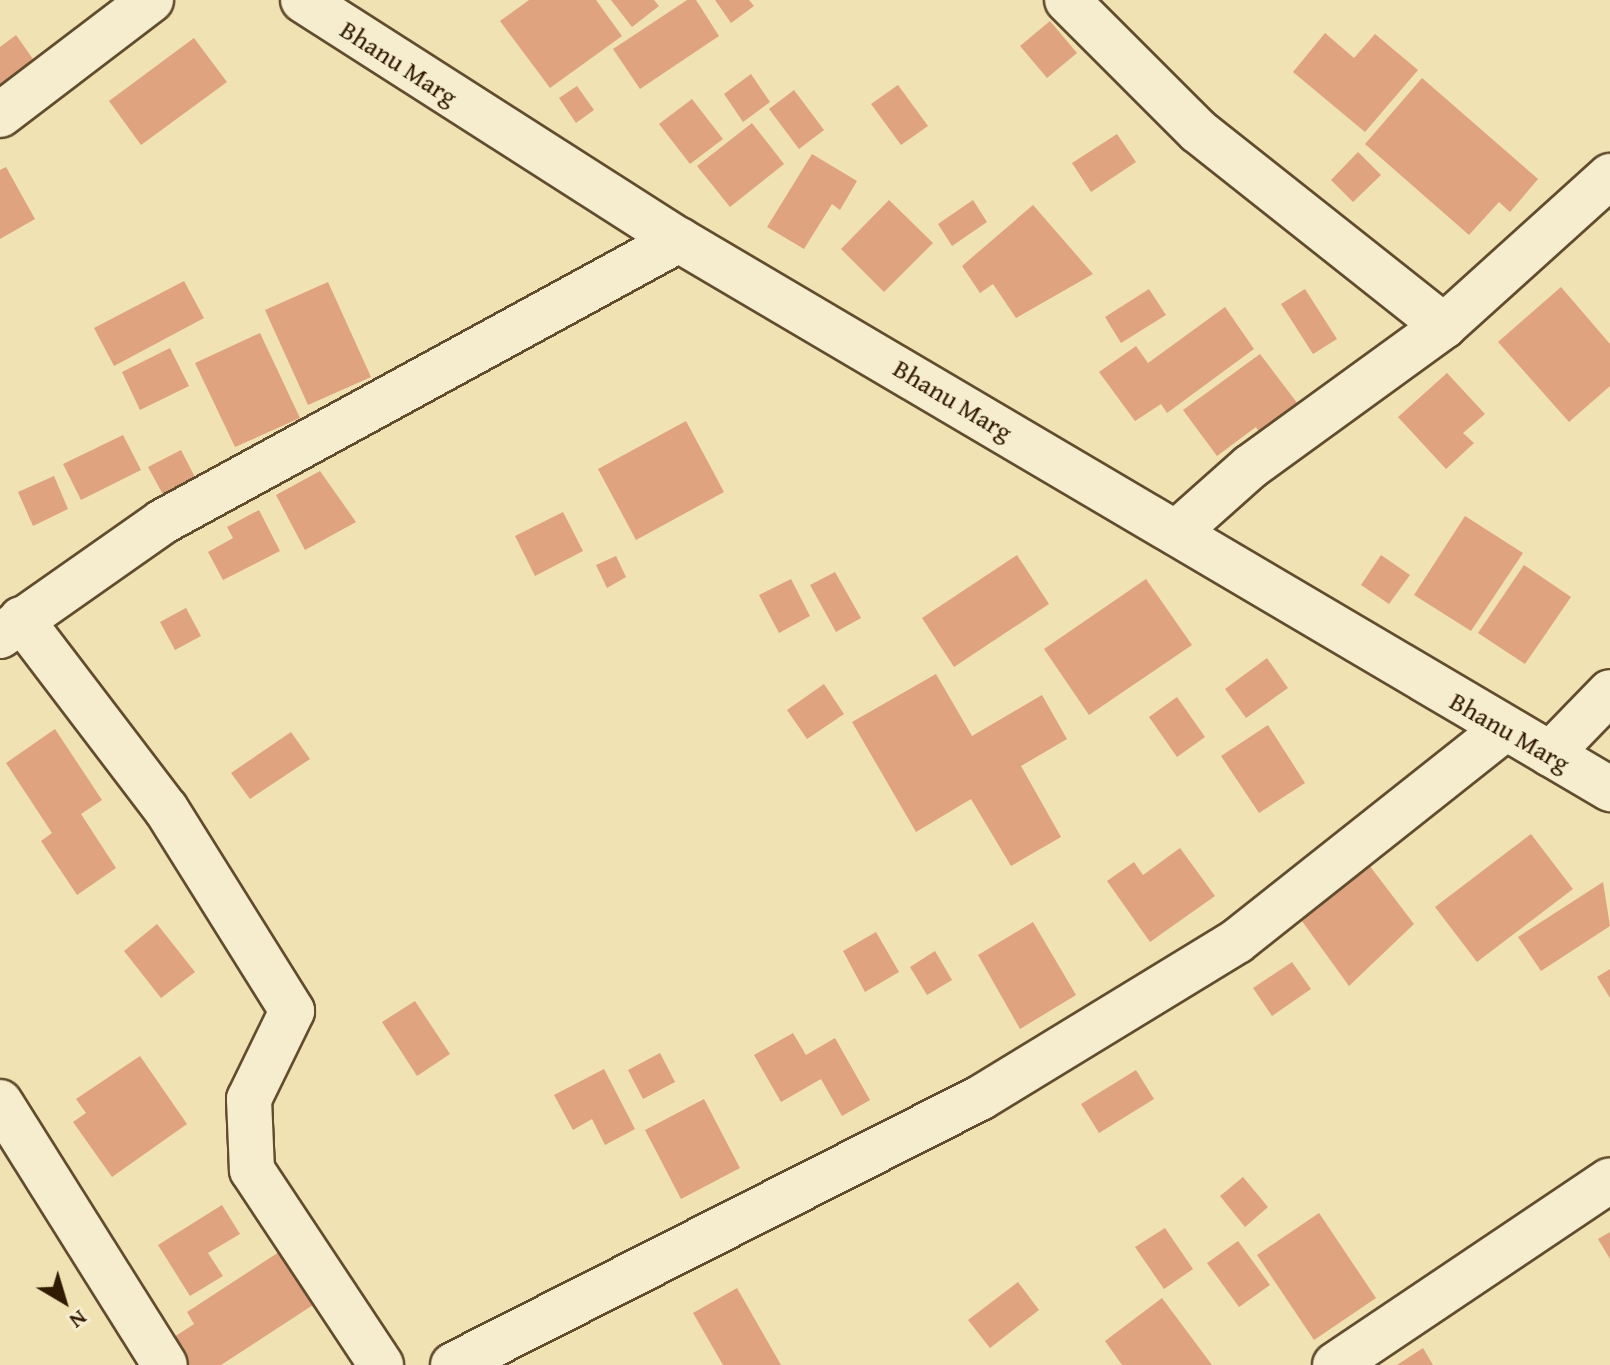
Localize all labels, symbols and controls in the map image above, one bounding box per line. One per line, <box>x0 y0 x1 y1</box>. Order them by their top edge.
street label: Bhanu Marg <box>335 14 463 112</box>
street label: Bhanu Marg <box>888 352 1018 448</box>
street label: Bhanu Marg <box>1444 685 1576 779</box>
north arrow <box>24 1261 104 1341</box>
text: N <box>63 1303 94 1337</box>

